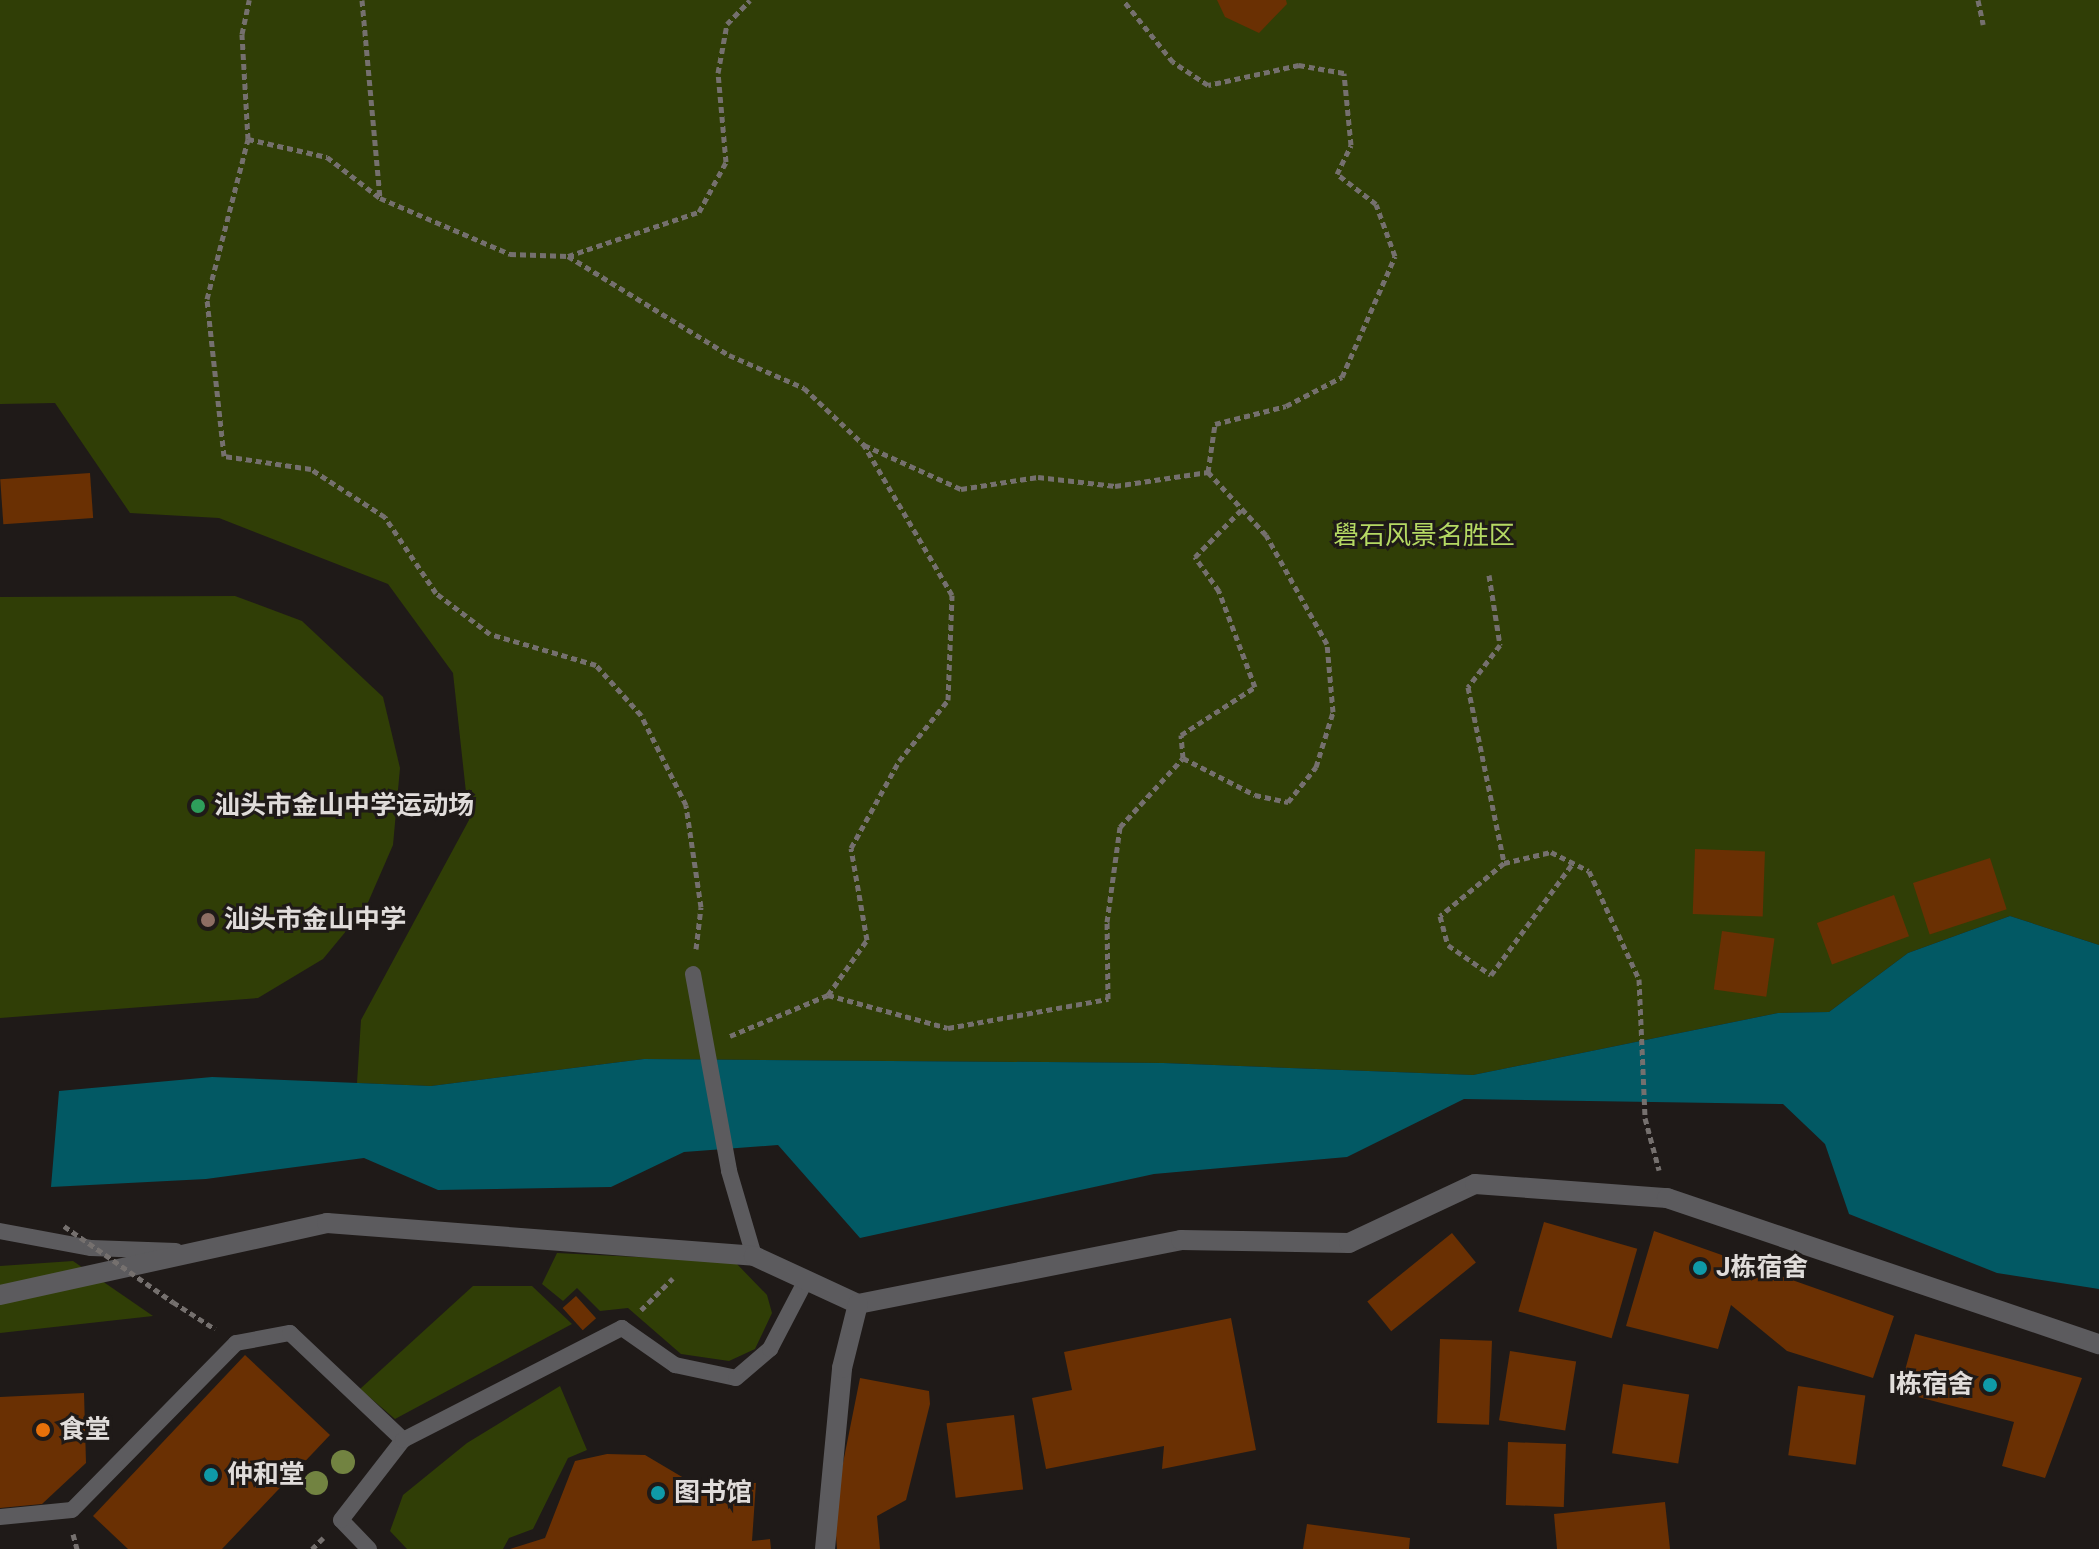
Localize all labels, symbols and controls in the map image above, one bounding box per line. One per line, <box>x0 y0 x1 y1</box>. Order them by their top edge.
park label: 礐石风景名胜区 <box>1333 520 1515 552</box>
place label: 汕头市金山中学运动场 <box>214 790 474 822</box>
marker: 汕头市金山中学运动场 <box>189 797 207 815</box>
place label: 汕头市金山中学 <box>224 904 406 936</box>
marker: 汕头市金山中学 <box>199 911 217 929</box>
place label: J栋宿舍 <box>1716 1252 1809 1284</box>
marker: J栋宿舍 <box>1691 1259 1709 1277</box>
place label: I栋宿舍 <box>1888 1369 1974 1401</box>
marker: I栋宿舍 <box>1981 1376 1999 1394</box>
place label: 食堂 <box>59 1414 111 1446</box>
marker: 食堂 <box>34 1421 52 1439</box>
place label: 仲和堂 <box>227 1459 305 1491</box>
marker: 仲和堂 <box>202 1466 220 1484</box>
place label: 图书馆 <box>674 1477 752 1509</box>
marker: 图书馆 <box>649 1484 667 1502</box>

